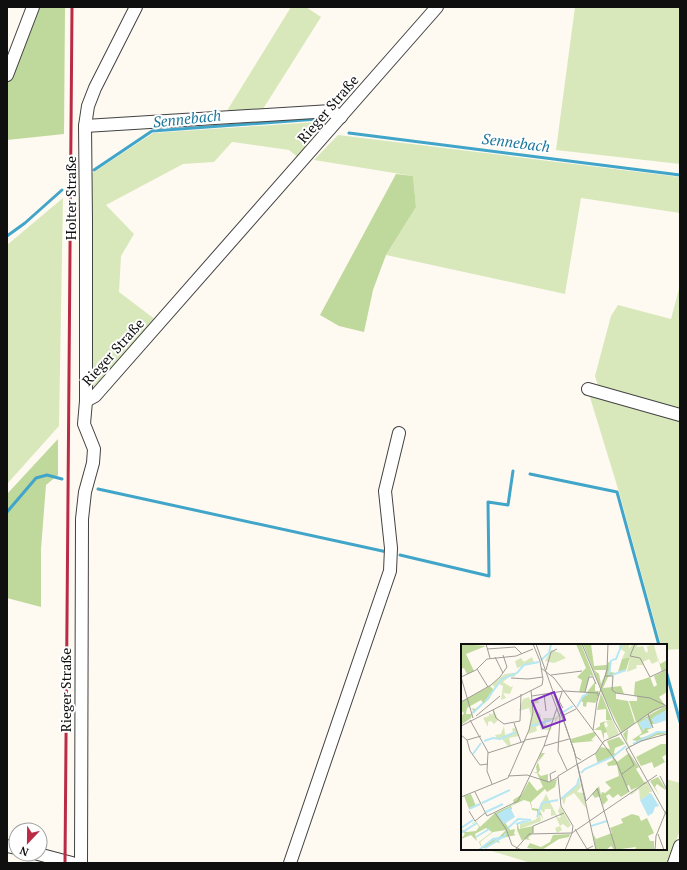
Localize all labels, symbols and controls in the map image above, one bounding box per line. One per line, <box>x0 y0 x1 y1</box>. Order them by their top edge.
street label: Rieger Straße <box>293 71 363 147</box>
water label: Sennebach <box>152 104 222 132</box>
water label: Sennebach <box>481 128 551 156</box>
street label: Holter Straße <box>61 156 80 240</box>
street label: Rieger Straße <box>77 314 148 389</box>
inset map <box>461 644 667 850</box>
street label: Rieger Straße <box>56 648 75 732</box>
north arrow <box>8 822 48 862</box>
text: N <box>17 843 31 859</box>

